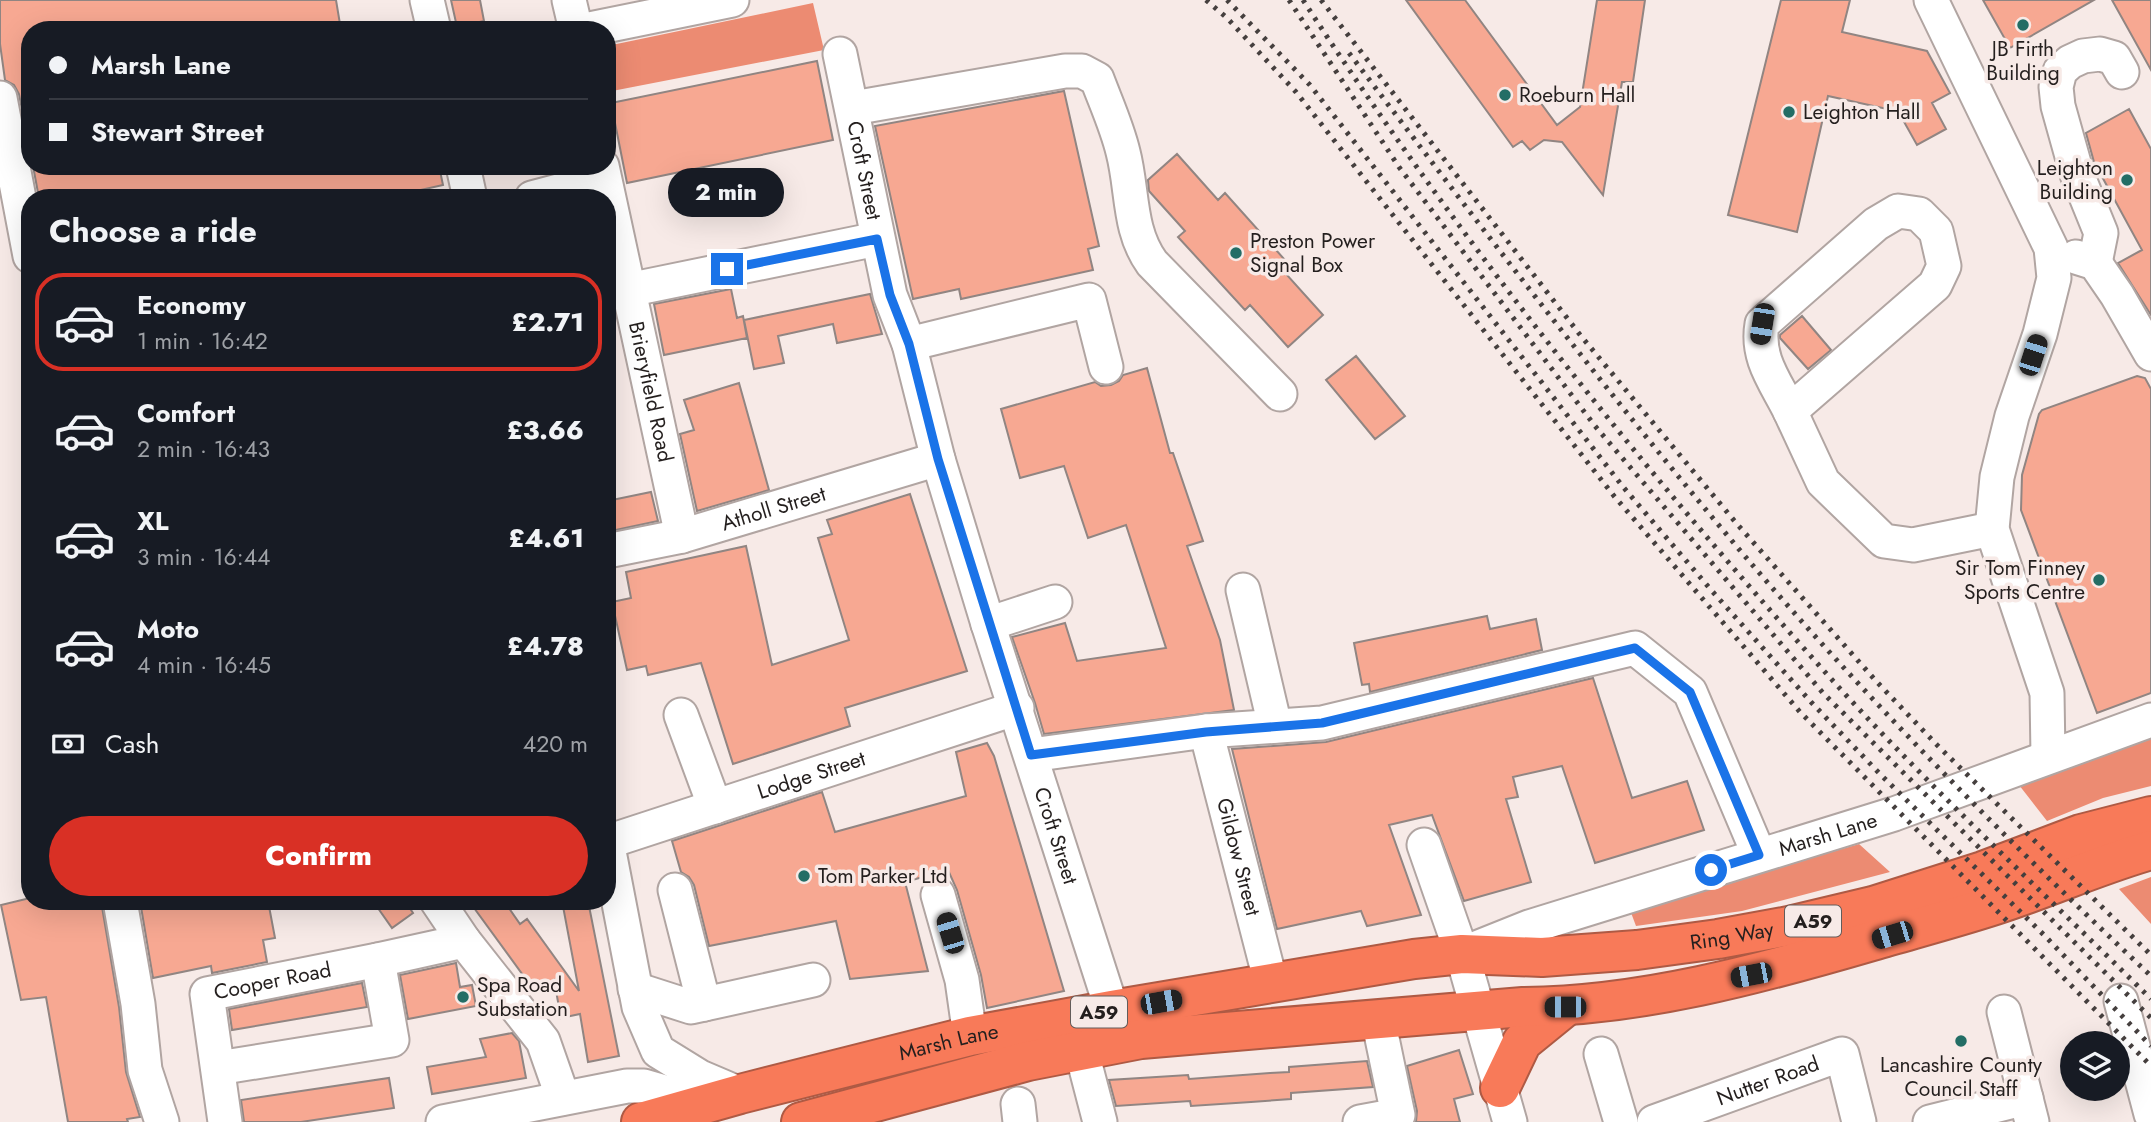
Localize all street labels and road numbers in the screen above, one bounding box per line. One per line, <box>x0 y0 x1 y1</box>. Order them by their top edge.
street label: Croft Street <box>839 118 889 223</box>
street label: Brieryfield Road <box>621 319 681 465</box>
street label: Atholl Street <box>718 479 829 538</box>
street label: Lodge Street <box>753 744 869 807</box>
street label: Croft Street <box>1026 783 1086 888</box>
street label: Gildow Street <box>1209 795 1268 919</box>
street label: Marsh Lane <box>1775 805 1881 864</box>
road number: A59 <box>1785 906 1841 937</box>
street label: Ring Way <box>1688 914 1777 958</box>
street label: Cooper Road <box>211 955 334 1007</box>
road number: A59 <box>1071 996 1127 1028</box>
street label: Marsh Lane <box>896 1016 1001 1068</box>
street label: Nutter Road <box>1712 1049 1823 1113</box>

